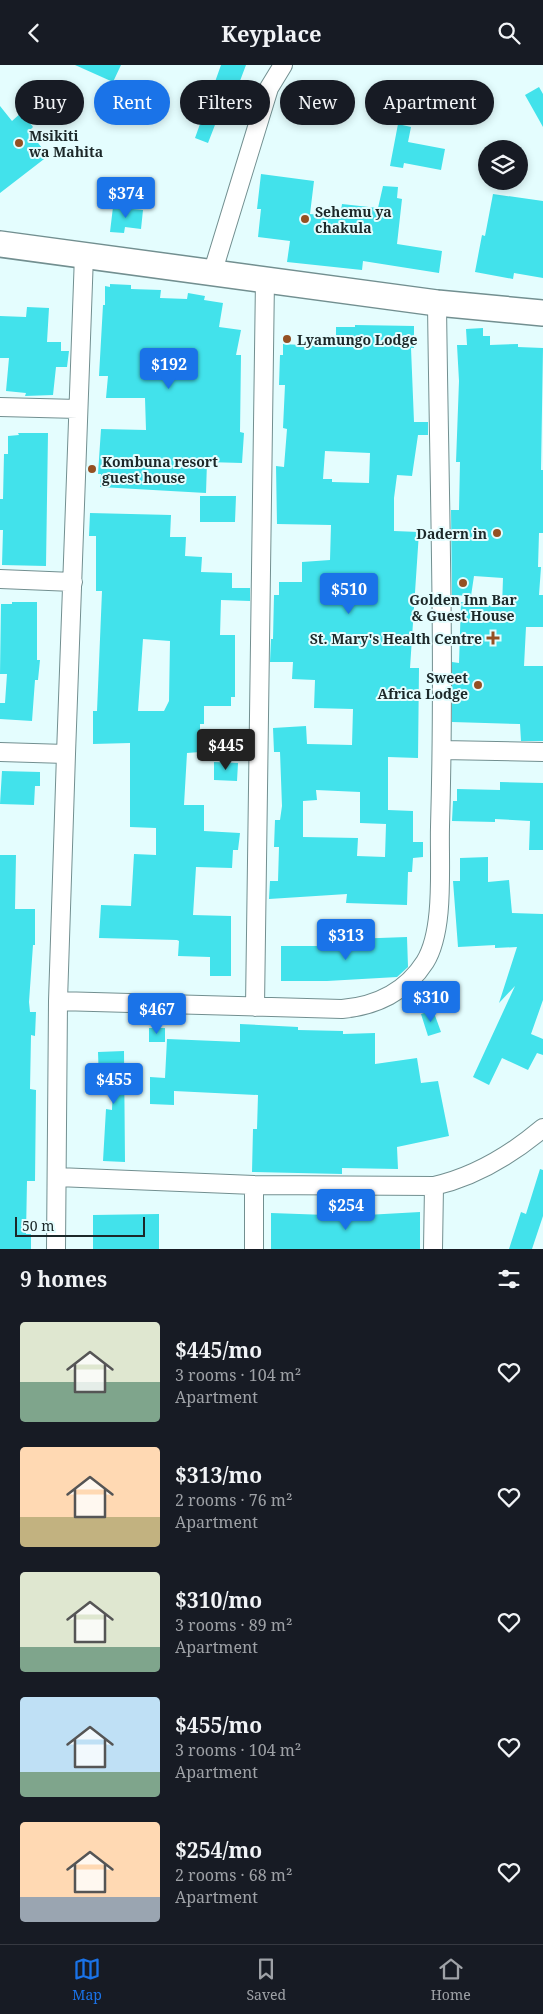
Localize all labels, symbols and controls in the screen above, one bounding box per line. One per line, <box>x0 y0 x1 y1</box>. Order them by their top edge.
text: Keyplace <box>221 18 322 48</box>
icon: back <box>20 19 48 47</box>
icon: search <box>495 19 523 47</box>
chip: Buy <box>15 80 84 125</box>
chip: Rent <box>94 80 170 125</box>
chip: Filters <box>180 80 270 125</box>
chip: New <box>280 80 355 125</box>
chip: Apartment <box>365 80 494 125</box>
place label: Msikiti wa Mahita <box>28 126 103 161</box>
marker: Msikiti wa Mahita <box>13 137 25 149</box>
map controls <box>478 140 528 190</box>
button: layers <box>478 140 528 190</box>
pin: $374 <box>96 177 156 219</box>
text: $374 <box>108 182 144 204</box>
place label: Sehemu ya chakula <box>315 202 392 237</box>
marker: Sehemu ya chakula <box>299 213 311 225</box>
place label: Lyamungo Lodge <box>297 330 417 349</box>
marker: Lyamungo Lodge <box>281 333 293 345</box>
pin: $192 <box>139 347 199 390</box>
text: $192 <box>151 353 187 375</box>
place label: Kombuna resort guest house <box>102 452 218 487</box>
marker: Kombuna resort guest house <box>86 463 98 475</box>
place label: Dadern in <box>416 524 487 543</box>
marker: Dadern in <box>491 527 503 539</box>
pin: $510 <box>319 573 379 615</box>
marker: Golden Inn Bar & Guest House <box>457 577 469 589</box>
text: $510 <box>331 578 367 600</box>
place label: Golden Inn Bar & Guest House <box>409 590 517 625</box>
place label: St. Mary's Health Centre <box>310 629 482 648</box>
marker: St. Mary's Health Centre <box>486 631 500 645</box>
place label: Sweet Africa Lodge <box>377 668 468 703</box>
marker: Sweet Africa Lodge <box>472 679 484 691</box>
pin: $445 <box>196 729 256 771</box>
text: $445 <box>208 734 244 756</box>
pin: $313 <box>316 919 376 961</box>
text: $313 <box>328 924 364 946</box>
pin: $310 <box>401 981 461 1023</box>
text: $310 <box>413 986 449 1008</box>
pin: $467 <box>127 993 187 1035</box>
text: $467 <box>139 998 175 1020</box>
pin: $455 <box>84 1063 144 1105</box>
text: $455 <box>96 1068 132 1090</box>
pin: $254 <box>316 1189 376 1231</box>
text: $254 <box>328 1194 364 1216</box>
scale bar <box>15 1214 145 1237</box>
text: 50 m <box>22 1216 55 1235</box>
text: 9 homes <box>20 1265 107 1293</box>
icon: filters <box>495 1265 523 1293</box>
text: $445/mo <box>175 1336 262 1364</box>
icon: home <box>60 1342 120 1402</box>
icon: heart <box>495 1358 523 1386</box>
text: 3 rooms · 104 m² <box>175 1364 301 1386</box>
text: Apartment <box>175 1386 258 1408</box>
text: $313/mo <box>175 1461 262 1489</box>
icon: home <box>60 1467 120 1527</box>
icon: heart <box>495 1483 523 1511</box>
text: 2 rooms · 76 m² <box>175 1489 292 1511</box>
text: Apartment <box>175 1511 258 1533</box>
text: $310/mo <box>175 1586 262 1614</box>
icon: home <box>60 1592 120 1652</box>
icon: heart <box>495 1608 523 1636</box>
text: 3 rooms · 89 m² <box>175 1614 292 1636</box>
text: Apartment <box>175 1636 258 1658</box>
text: $455/mo <box>175 1711 262 1739</box>
icon: home <box>60 1717 120 1777</box>
icon: heart <box>495 1733 523 1761</box>
text: 3 rooms · 104 m² <box>175 1739 301 1761</box>
text: Apartment <box>175 1761 258 1783</box>
text: $254/mo <box>175 1836 262 1864</box>
icon: home <box>60 1842 120 1902</box>
icon: heart <box>495 1858 523 1886</box>
text: 2 rooms · 68 m² <box>175 1864 292 1886</box>
text: Apartment <box>175 1886 258 1908</box>
tab: Map <box>72 1955 102 2004</box>
tab: Saved <box>246 1955 286 2004</box>
tab: Home <box>431 1955 471 2004</box>

